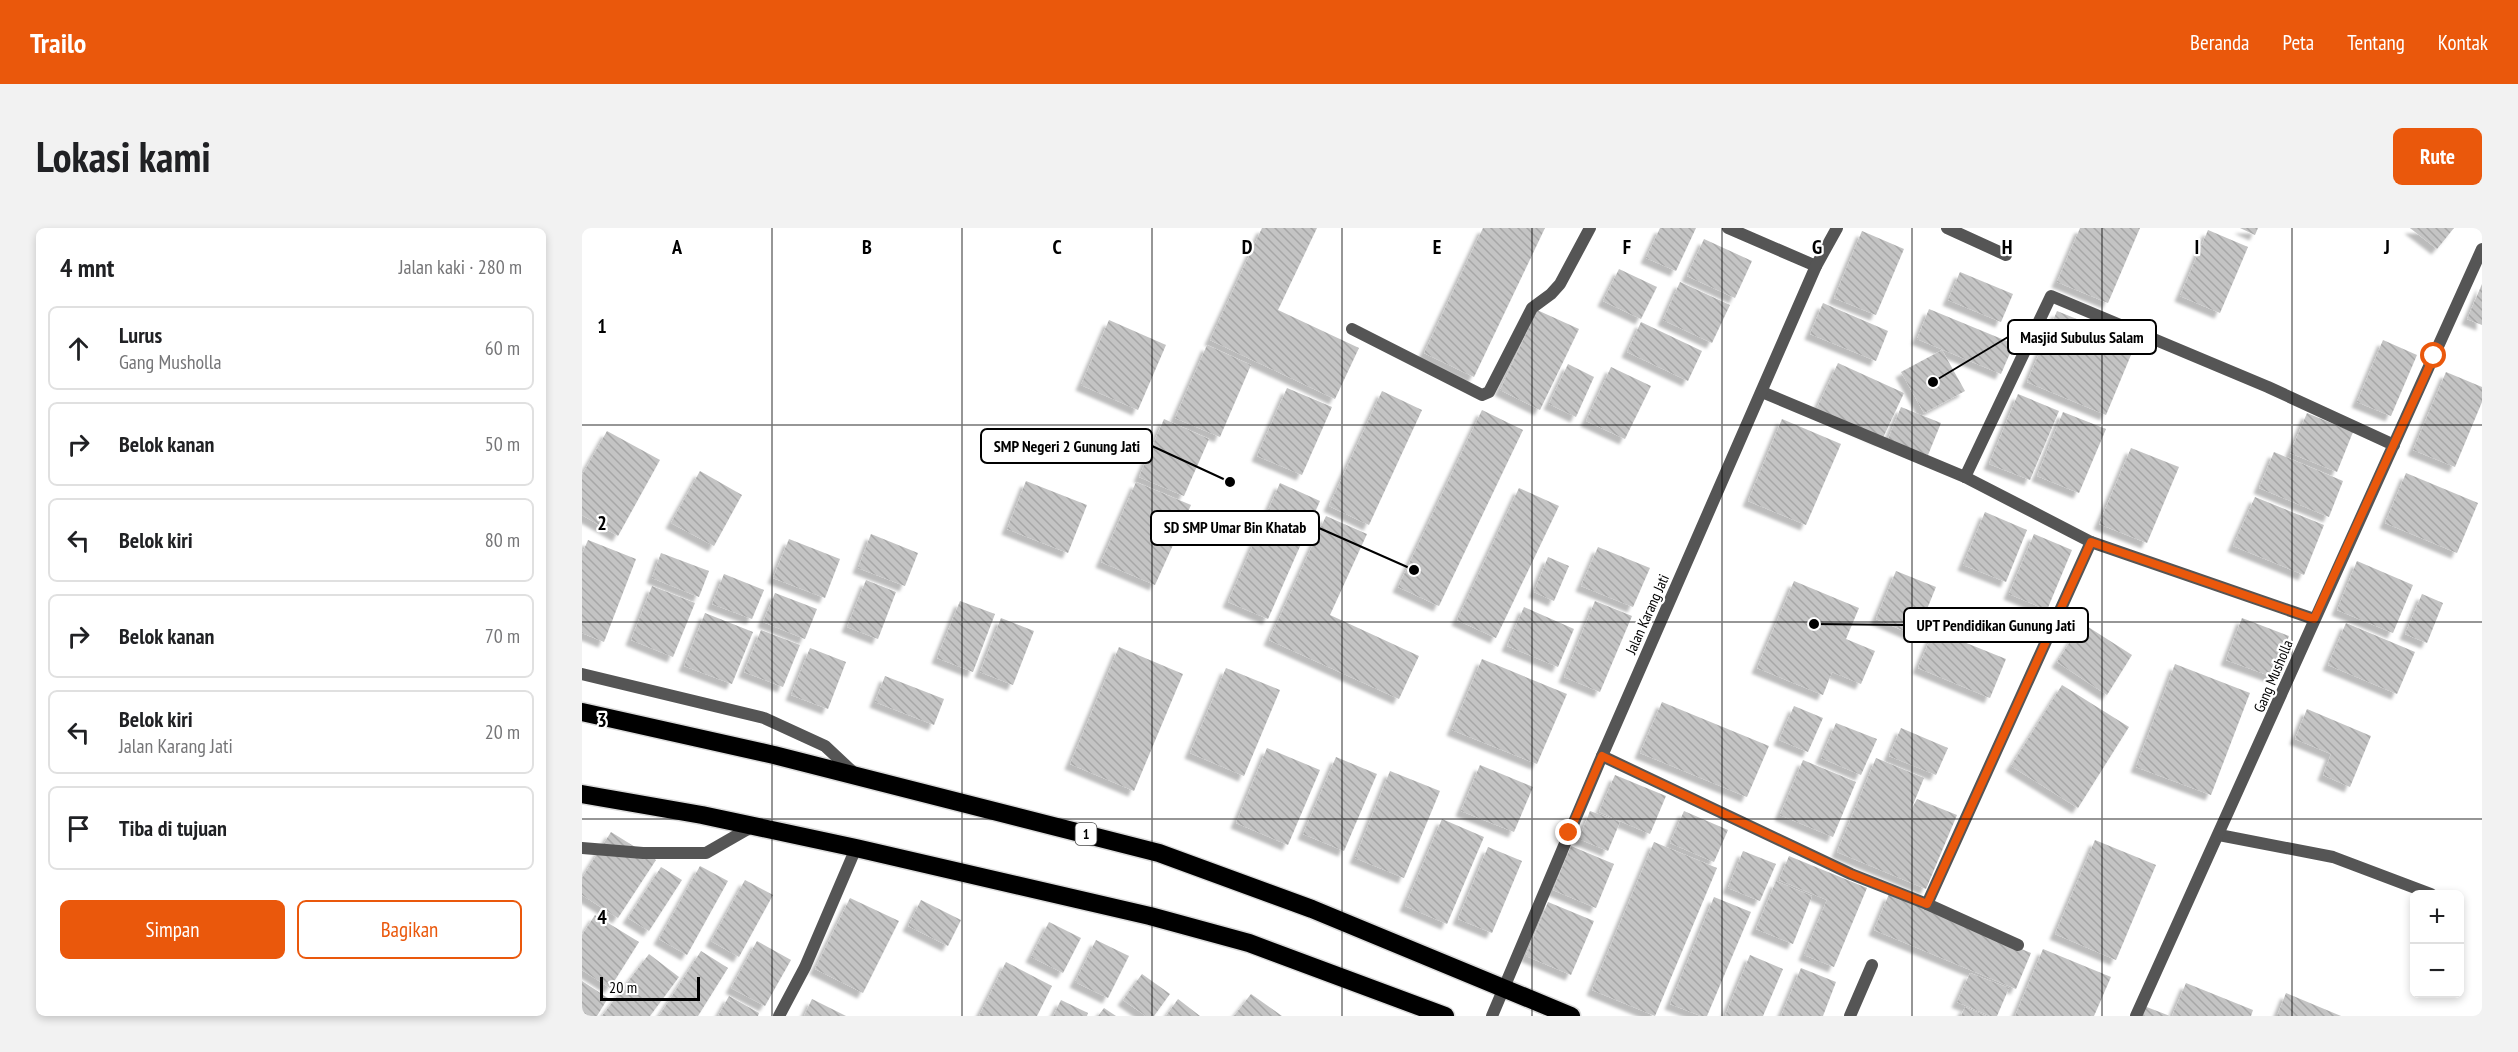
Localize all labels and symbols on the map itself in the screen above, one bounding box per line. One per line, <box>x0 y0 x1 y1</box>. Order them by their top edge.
text: A <box>671 234 683 260</box>
text: B <box>862 234 872 260</box>
text: C <box>1052 234 1062 260</box>
text: D <box>1242 234 1253 260</box>
text: E <box>1433 234 1441 260</box>
text: F <box>1623 234 1631 260</box>
text: G <box>1812 234 1822 260</box>
text: H <box>2002 234 2012 260</box>
text: I <box>2195 234 2199 260</box>
text: J <box>2383 234 2390 260</box>
text: 1 <box>597 313 607 339</box>
callout: Masjid Subulus Salam <box>2008 320 2156 354</box>
text: Masjid Subulus Salam <box>2020 327 2144 347</box>
route start <box>2420 342 2446 368</box>
callout: SMP Negeri 2 Gunung Jati <box>981 429 1152 463</box>
text: SMP Negeri 2 Gunung Jati <box>994 436 1141 456</box>
text: 2 <box>597 510 607 536</box>
callout: SD SMP Umar Bin Khatab <box>1151 511 1319 545</box>
text: SD SMP Umar Bin Khatab <box>1164 517 1306 537</box>
street label: Jalan Karang Jati <box>1621 571 1673 658</box>
callout: UPT Pendidikan Gunung Jati <box>1904 608 2088 642</box>
text: UPT Pendidikan Gunung Jati <box>1917 615 2076 635</box>
street label: Gang Musholla <box>2249 637 2297 715</box>
text: 3 <box>597 707 607 733</box>
route end <box>1555 819 1581 845</box>
road number: 1 <box>1076 823 1096 845</box>
text: 4 <box>597 904 607 930</box>
scale bar <box>600 974 700 1002</box>

